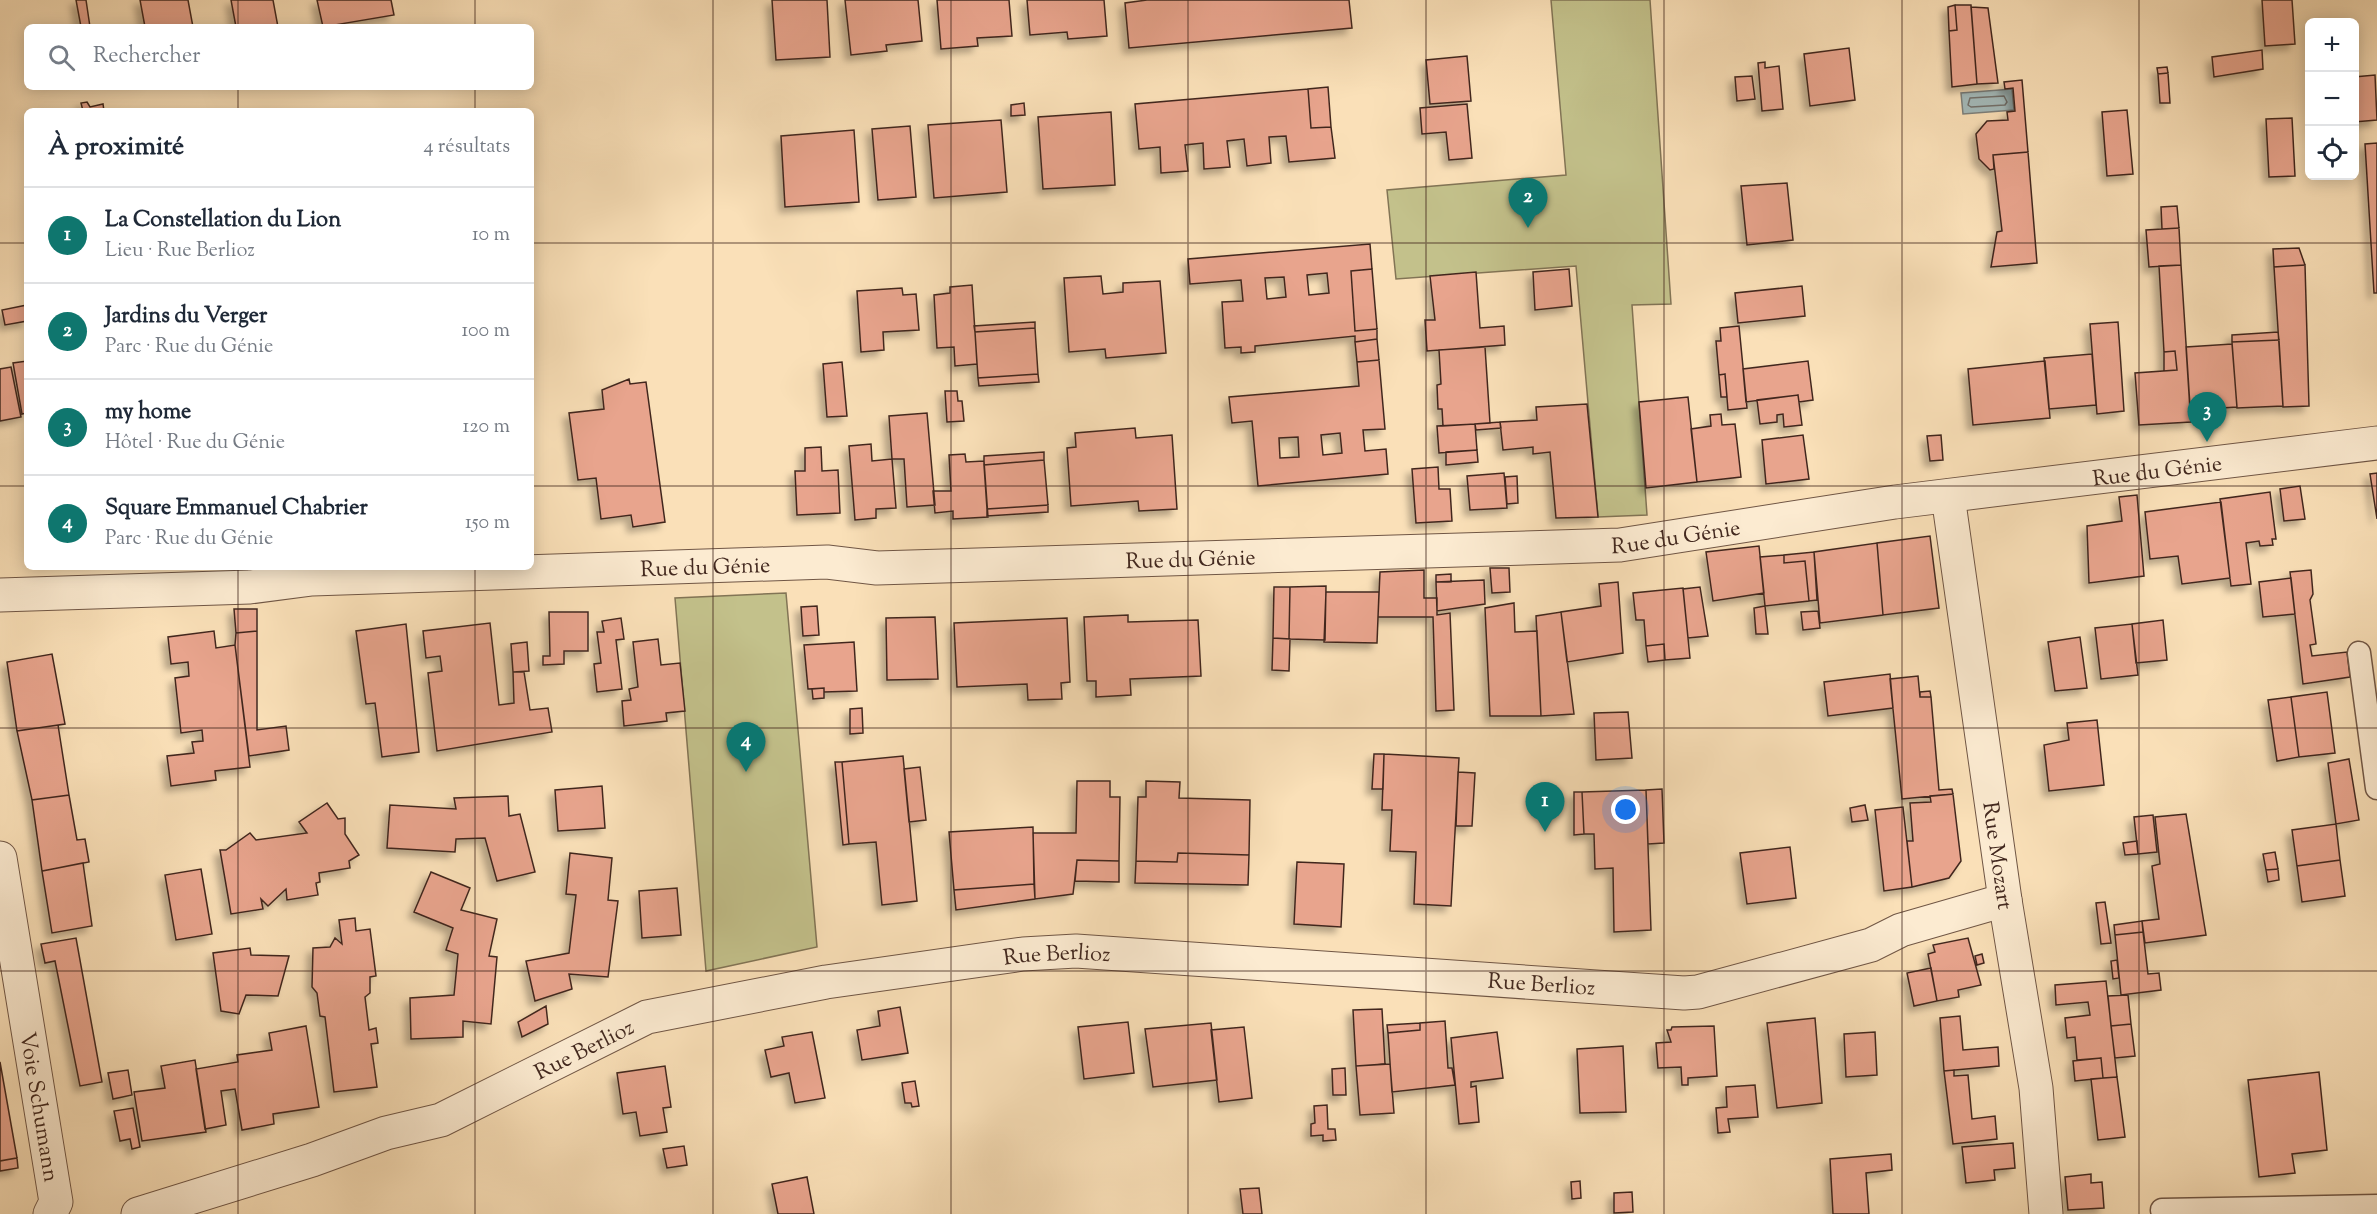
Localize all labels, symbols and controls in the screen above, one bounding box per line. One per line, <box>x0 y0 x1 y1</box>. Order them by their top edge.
map controls <box>2305 18 2359 180</box>
button: + <box>2305 18 2359 72</box>
search box <box>24 24 534 90</box>
icon: search <box>45 41 78 74</box>
text: Rechercher <box>93 41 200 73</box>
button: − <box>2305 72 2359 126</box>
button: locate <box>2305 126 2359 180</box>
text: À proximité <box>48 129 184 166</box>
text: 4 résultats <box>424 133 510 162</box>
pin: 2 <box>1508 178 1547 228</box>
text: La Constellation du Lion <box>105 205 341 237</box>
text: 1 <box>64 221 71 250</box>
text: 10 m <box>472 221 510 250</box>
text: Lieu · Rue Berlioz <box>105 237 255 266</box>
text: Jardins du Verger <box>105 301 267 333</box>
text: 2 <box>63 317 72 346</box>
text: 100 m <box>461 317 510 346</box>
text: Parc · Rue du Génie <box>105 333 273 362</box>
pin: 3 <box>2188 392 2226 442</box>
text: my home <box>105 397 191 429</box>
text: 3 <box>63 413 72 442</box>
text: 120 m <box>462 413 510 442</box>
text: Hôtel · Rue du Génie <box>105 429 285 458</box>
street label: Rue du Génie <box>2091 449 2224 497</box>
text: Square Emmanuel Chabrier <box>105 493 368 525</box>
text: 4 <box>62 509 73 538</box>
text: 150 m <box>465 509 510 538</box>
street label: Rue du Génie <box>1611 513 1743 564</box>
text: Parc · Rue du Génie <box>105 525 273 554</box>
street label: Rue du Génie <box>1125 543 1256 579</box>
street label: Rue du Génie <box>640 551 771 587</box>
pin: 4 <box>726 722 766 772</box>
pin: 1 <box>1526 782 1564 832</box>
your location <box>1611 795 1640 824</box>
street label: Rue Mozart <box>1972 800 2019 913</box>
street label: Rue Berlioz <box>1001 938 1111 976</box>
street label: Rue Berlioz <box>1487 966 1596 1006</box>
street label: Rue Berlioz <box>530 1013 640 1090</box>
street label: Voie Schumann <box>10 1030 65 1185</box>

